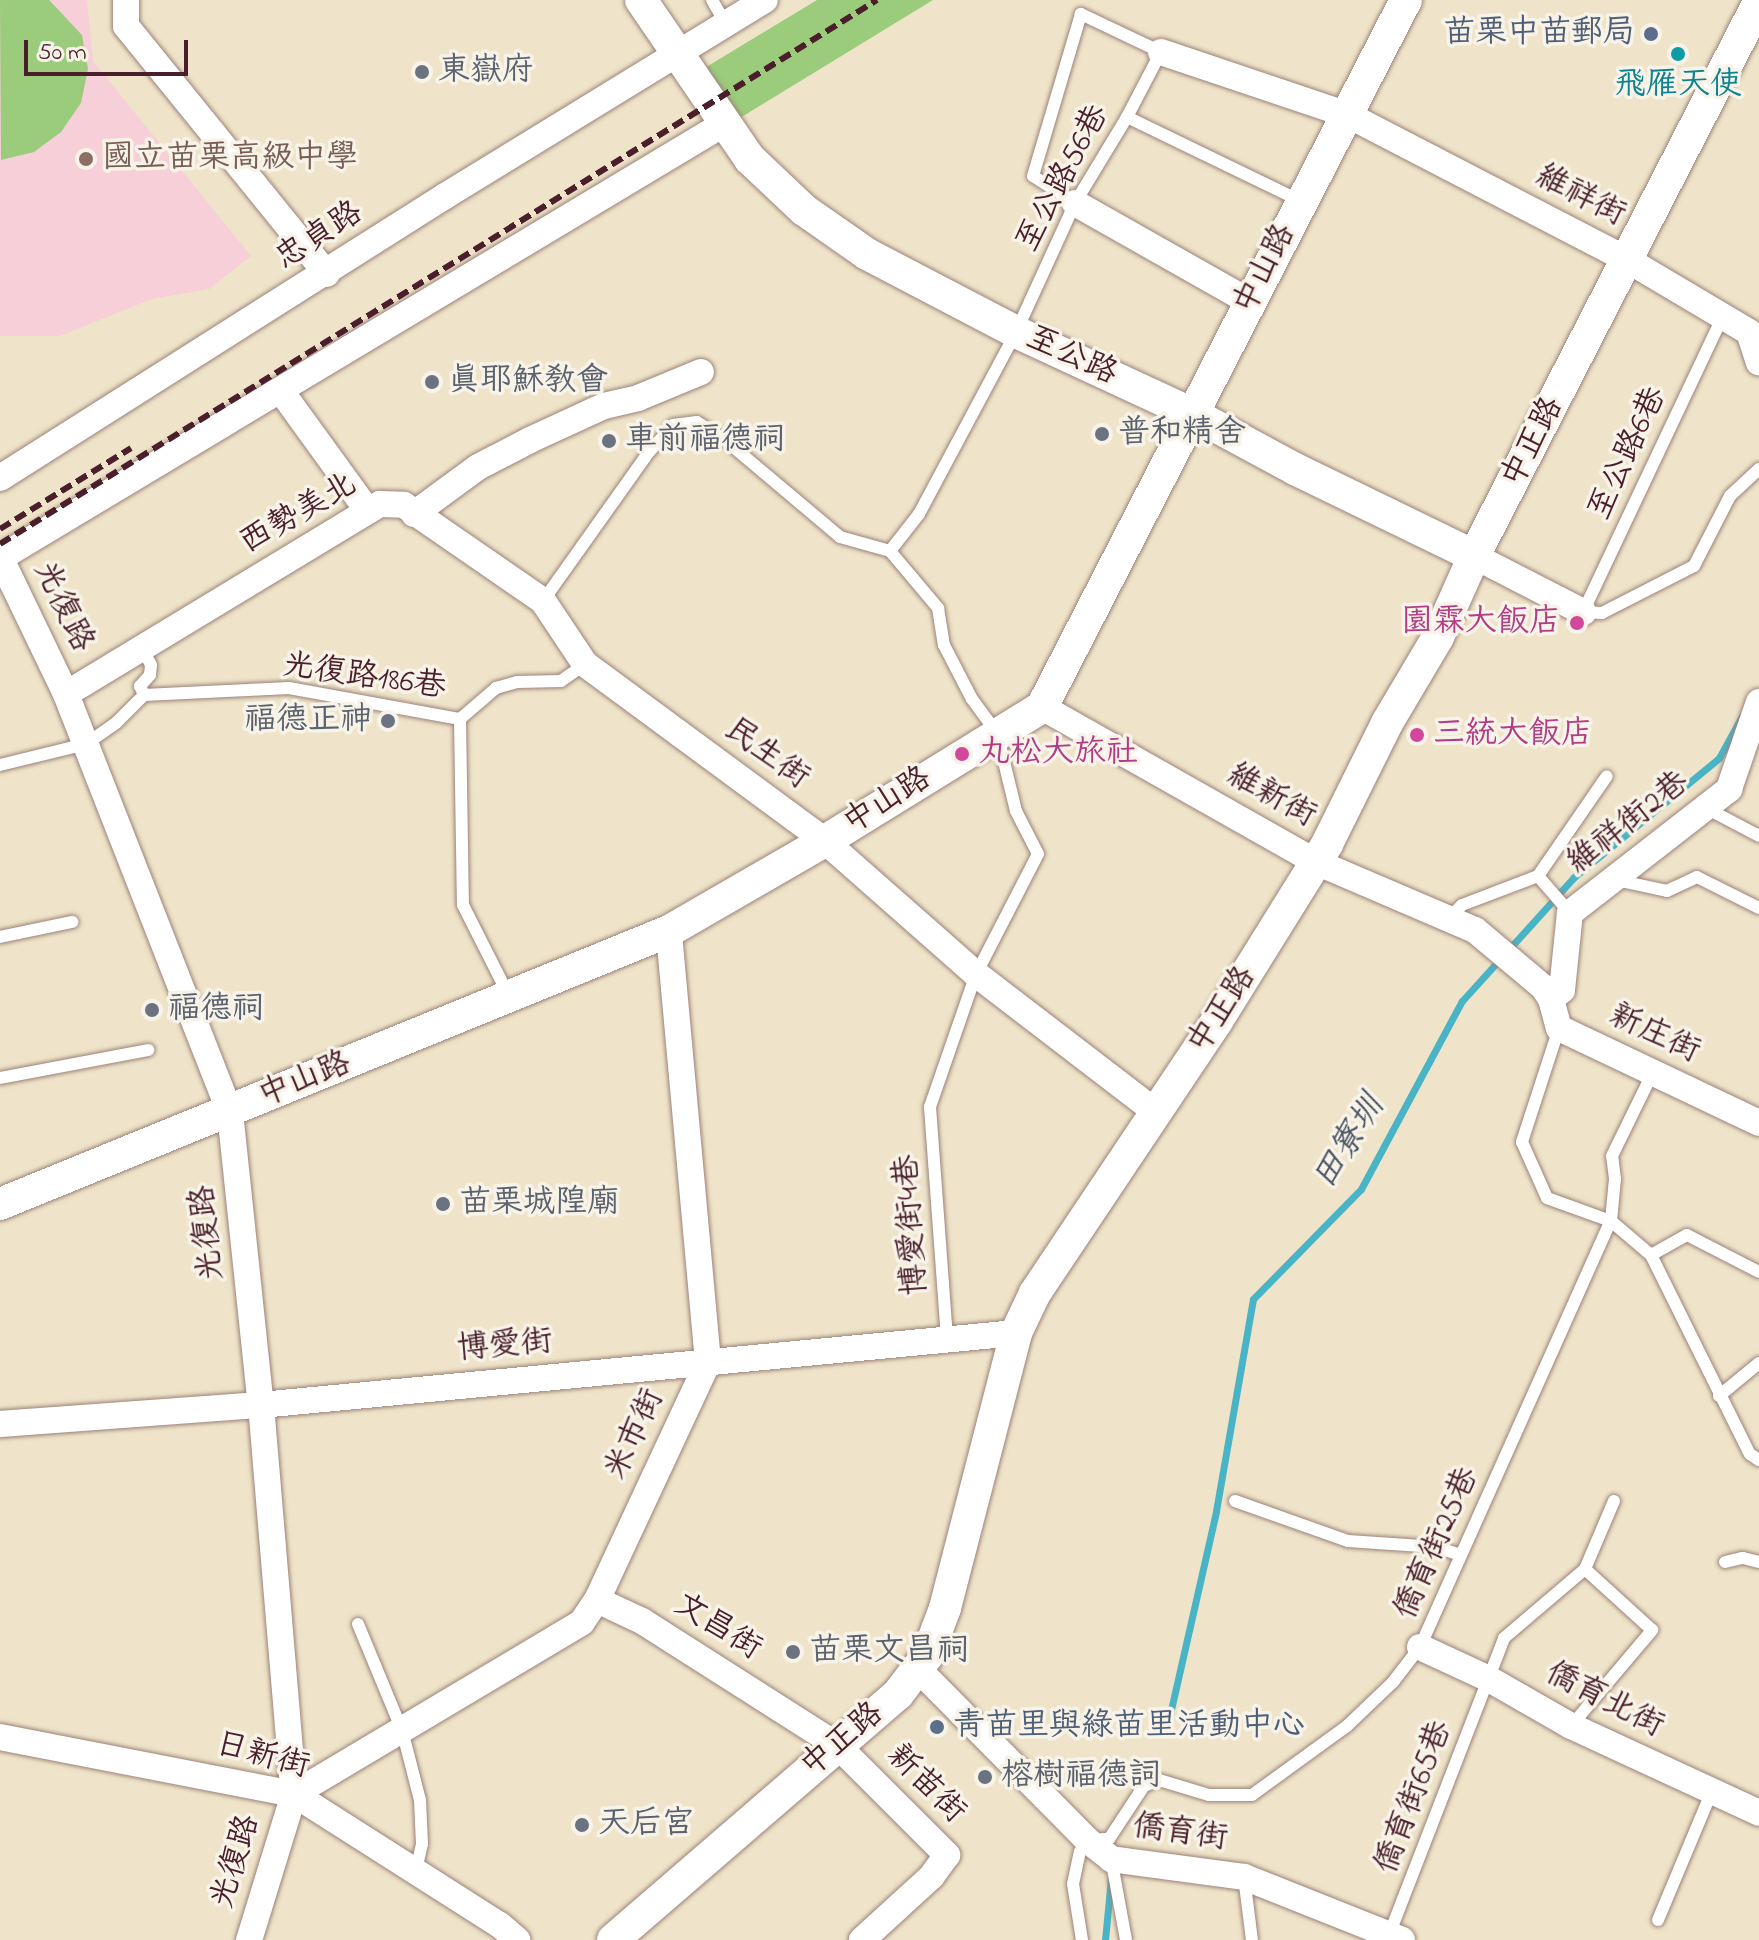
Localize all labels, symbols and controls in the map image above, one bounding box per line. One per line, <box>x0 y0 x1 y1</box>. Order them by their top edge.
place label: 苗栗中苗郵局 <box>1443 15 1635 53</box>
scale bar <box>28 24 192 74</box>
marker: 苗栗中苗郵局 <box>1642 25 1660 43</box>
text: 50 m <box>38 36 87 71</box>
marker: 飛雁天使 <box>1669 45 1687 63</box>
place label: 東嶽府 <box>438 53 534 91</box>
marker: 東嶽府 <box>413 63 431 81</box>
place label: 飛雁天使 <box>1614 67 1742 105</box>
street label: 至公路56巷 <box>1009 99 1119 259</box>
place label: 國立苗栗高級中學 <box>102 140 358 178</box>
marker: 國立苗栗高級中學 <box>77 150 95 168</box>
street label: 維祥街 <box>1529 158 1631 236</box>
street label: 忠貞路 <box>269 195 371 279</box>
street label: 中山路 <box>1227 219 1305 321</box>
street label: 至公路 <box>1019 319 1123 395</box>
place label: 真耶穌教會 <box>448 363 608 401</box>
marker: 真耶穌教會 <box>423 373 441 391</box>
street label: 至公路6巷 <box>1582 382 1676 526</box>
street label: 中正路 <box>1495 392 1573 494</box>
place label: 普和精舍 <box>1118 415 1246 453</box>
place label: 車前福德祠 <box>625 422 785 460</box>
marker: 普和精舍 <box>1093 425 1111 443</box>
marker: 車前福德祠 <box>600 432 618 450</box>
street label: 西勢美北 <box>234 466 364 564</box>
street label: 光復路 <box>24 555 100 659</box>
place label: 園霖大飯店 <box>1401 604 1561 642</box>
marker: 園霖大飯店 <box>1568 614 1586 632</box>
street label: 光復路186巷 <box>280 648 448 708</box>
place label: 福德正神 <box>244 702 372 740</box>
street label: 民生街 <box>716 711 816 799</box>
marker: 福德正神 <box>379 712 397 730</box>
place label: 三統大飯店 <box>1433 716 1593 754</box>
marker: 三統大飯店 <box>1408 726 1426 744</box>
place label: 丸松大旅社 <box>978 735 1138 773</box>
marker: 丸松大旅社 <box>953 745 971 763</box>
street label: 維新街 <box>1220 757 1322 837</box>
street label: 中山路 <box>837 760 939 844</box>
street label: 維祥街2巷 <box>1560 765 1698 883</box>
street label: 中正路 <box>1181 960 1265 1062</box>
place label: 福德祠 <box>168 991 264 1029</box>
street label: 新庄街 <box>1602 997 1706 1073</box>
marker: 福德祠 <box>143 1001 161 1019</box>
street label: 中山路 <box>253 1045 357 1117</box>
water label: 田寮圳 <box>1306 1089 1394 1197</box>
street label: 博愛街4巷 <box>889 1153 937 1297</box>
street label: 光復路 <box>185 1183 233 1283</box>
place label: 苗栗城隍廟 <box>459 1185 619 1223</box>
marker: 苗栗城隍廟 <box>434 1195 452 1213</box>
street label: 博愛街 <box>456 1324 554 1370</box>
street label: 米市街 <box>598 1383 674 1487</box>
street label: 僑育街25巷 <box>1387 1462 1489 1626</box>
street label: 文昌街 <box>666 1586 768 1670</box>
place label: 苗栗文昌祠 <box>809 1633 969 1671</box>
marker: 苗栗文昌祠 <box>784 1643 802 1661</box>
street label: 僑育北街 <box>1538 1655 1670 1747</box>
street label: 中正路 <box>794 1695 892 1787</box>
place label: 青苗里與綠苗里活動中心 <box>953 1708 1305 1746</box>
street label: 僑育街65巷 <box>1368 1716 1462 1880</box>
marker: 青苗里與綠苗里活動中心 <box>928 1718 946 1736</box>
street label: 日新街 <box>211 1726 313 1788</box>
street label: 新苗街 <box>877 1737 973 1833</box>
place label: 榕樹福德詞 <box>1001 1758 1161 1796</box>
marker: 榕樹福德詞 <box>976 1768 994 1786</box>
place label: 天后宮 <box>598 1806 694 1844</box>
street label: 僑育街 <box>1130 1808 1230 1860</box>
street label: 光復路 <box>205 1810 269 1914</box>
marker: 天后宮 <box>573 1816 591 1834</box>

